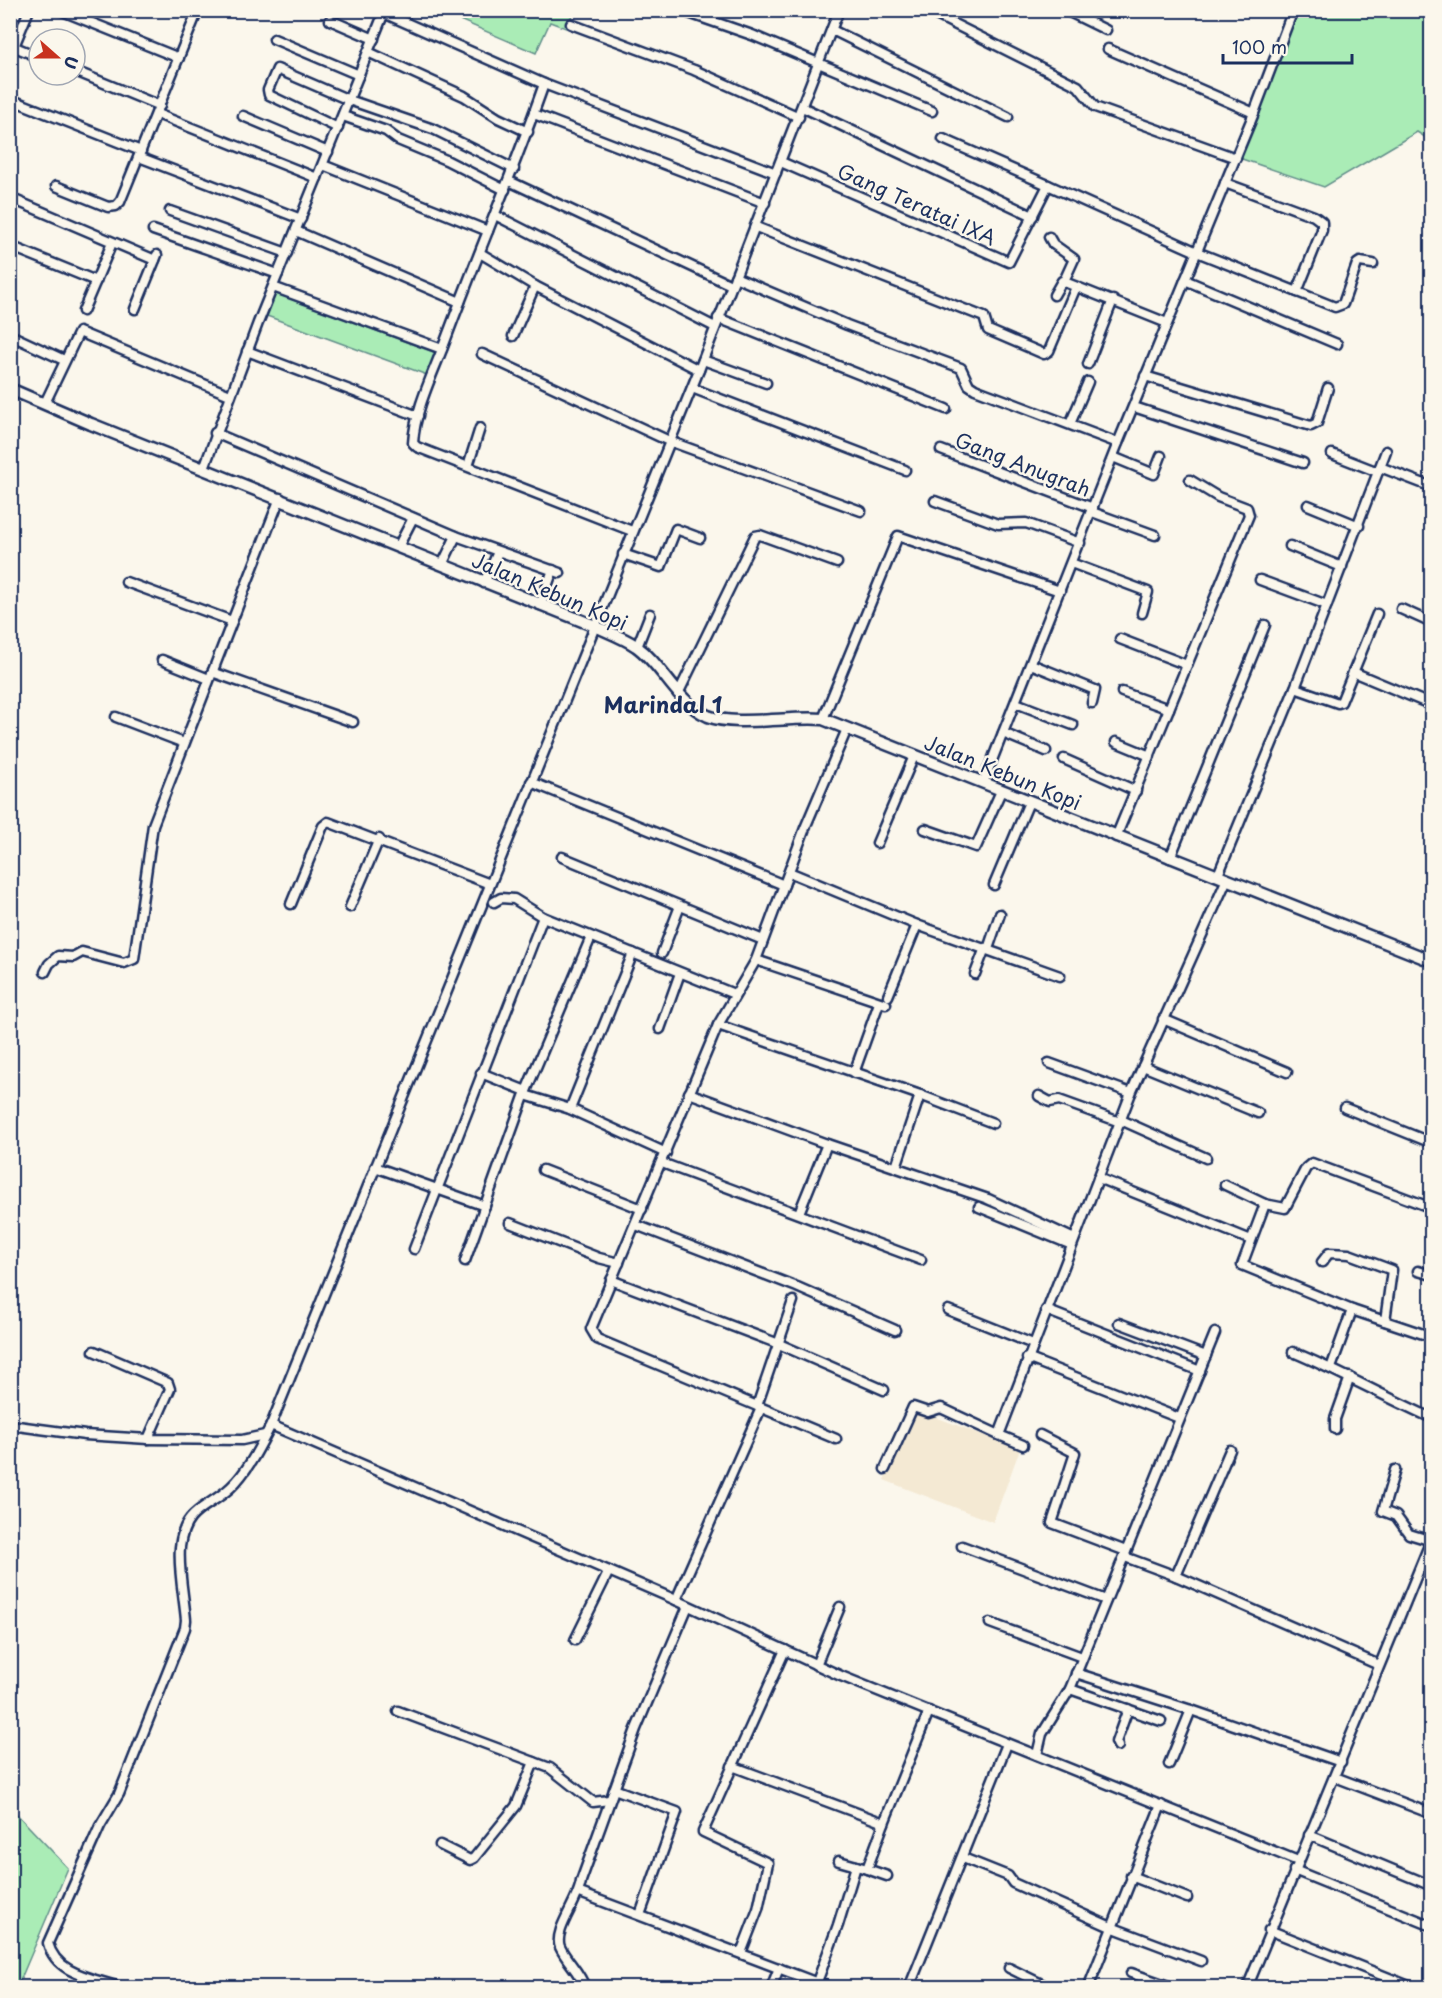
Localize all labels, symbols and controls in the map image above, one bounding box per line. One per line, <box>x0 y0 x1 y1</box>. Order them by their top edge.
north arrow <box>27 27 87 87</box>
scale bar <box>1223 27 1352 65</box>
text: 100 m <box>1232 33 1287 60</box>
text: U <box>59 53 85 73</box>
street label: Gang Teratai IXA <box>833 156 1001 252</box>
street label: Gang Anugrah <box>951 424 1095 504</box>
street label: Jalan Kebun Kopi <box>467 545 633 637</box>
district label: Marindal 1 <box>604 687 722 720</box>
street label: Jalan Kebun Kopi <box>920 727 1086 817</box>

